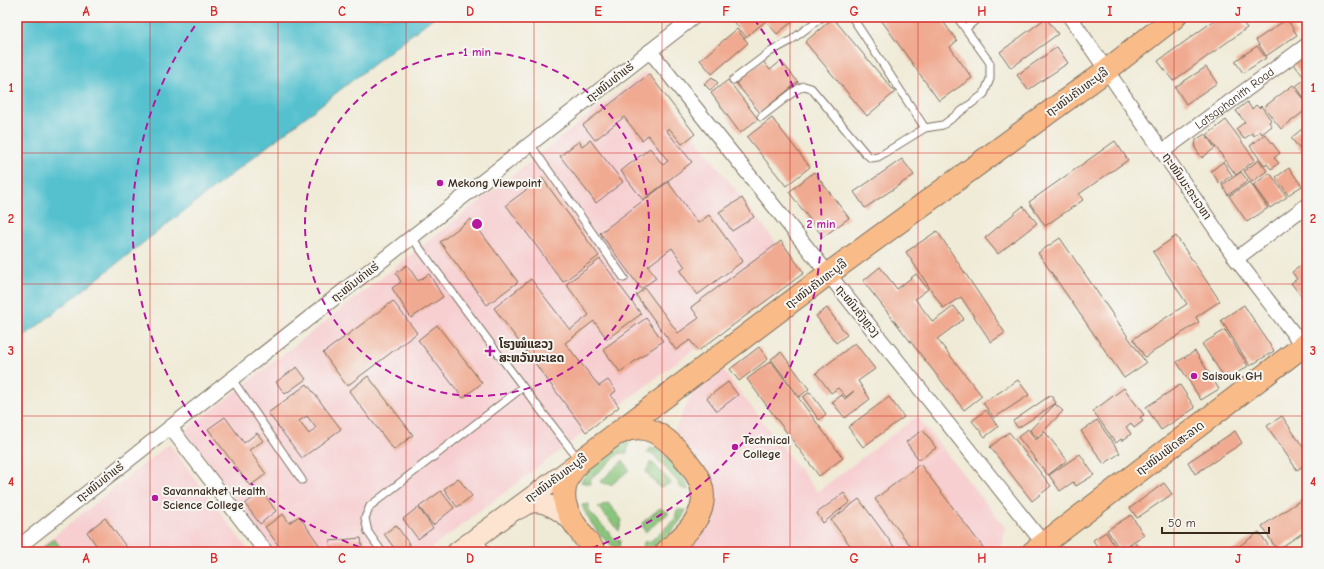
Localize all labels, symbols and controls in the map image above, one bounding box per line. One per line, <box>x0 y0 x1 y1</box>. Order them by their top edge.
text: A <box>82 4 90 19</box>
text: B <box>210 4 218 19</box>
text: C <box>338 4 346 19</box>
text: D <box>466 4 474 19</box>
text: E <box>594 4 602 19</box>
text: F <box>722 4 730 19</box>
text: G <box>849 4 859 19</box>
text: H <box>977 4 987 19</box>
text: I <box>1107 4 1113 19</box>
text: J <box>1235 4 1241 19</box>
text: 1 min <box>463 45 491 59</box>
street label: ຖະໜົນທ່າແຮ່ <box>583 59 637 105</box>
street label: Latsaphanith Road <box>1192 64 1277 132</box>
street label: ຖະໜົນຄັນທະບູລີ <box>1043 65 1112 120</box>
text: 1 <box>8 80 14 95</box>
text: 1 <box>1310 80 1316 95</box>
street label: ຖະໜົນມະຄະເວຫາ <box>1160 150 1214 222</box>
place label: Mekong Viewpoint <box>448 176 542 190</box>
marker: Mekong Viewpoint <box>435 178 445 188</box>
text: 2 <box>8 211 14 226</box>
text: 2 <box>1310 211 1316 226</box>
centre of rings <box>470 217 484 231</box>
text: 2 min <box>806 217 836 231</box>
street label: ຖະໜົນຄັນທະບູລີ <box>782 256 850 313</box>
street label: ຖະໜົນທ່າແຮ່ <box>328 259 382 305</box>
street label: ຖະໜົນຄັງຫຼວງ <box>833 282 883 340</box>
place label: ໂຮງໝໍແຂວງ ສະຫວັນນະເຂດ <box>498 337 564 365</box>
text: 3 <box>8 343 14 358</box>
text: 3 <box>1310 343 1316 358</box>
marker: ໂຮງໝໍແຂວງ ສະຫວັນນະເຂດ <box>484 345 496 357</box>
place label: Saisouk GH <box>1202 369 1262 383</box>
marker: Saisouk GH <box>1189 371 1199 381</box>
street label: ຖະໜົນເພັດສະລາດ <box>1133 418 1207 478</box>
place label: Technical College <box>743 433 790 461</box>
marker: Technical College <box>730 442 740 452</box>
street label: ຖະໜົນຄັນທະບູລີ <box>522 451 591 506</box>
street label: ຖະໜົນທ່າແຮ່ <box>73 459 127 505</box>
text: 4 <box>8 474 14 489</box>
text: 4 <box>1310 474 1316 489</box>
place label: Savannakhet Health Science College <box>163 484 266 512</box>
marker: Savannakhet Health Science College <box>150 493 160 503</box>
scale bar <box>1162 509 1269 535</box>
text: 50 m <box>1168 516 1196 530</box>
text: A <box>82 551 90 566</box>
text: B <box>210 551 218 566</box>
text: C <box>338 551 346 566</box>
text: D <box>466 551 474 566</box>
text: E <box>594 551 602 566</box>
text: F <box>722 551 730 566</box>
text: G <box>849 551 859 566</box>
text: H <box>977 551 987 566</box>
text: I <box>1107 551 1113 566</box>
text: J <box>1235 551 1241 566</box>

